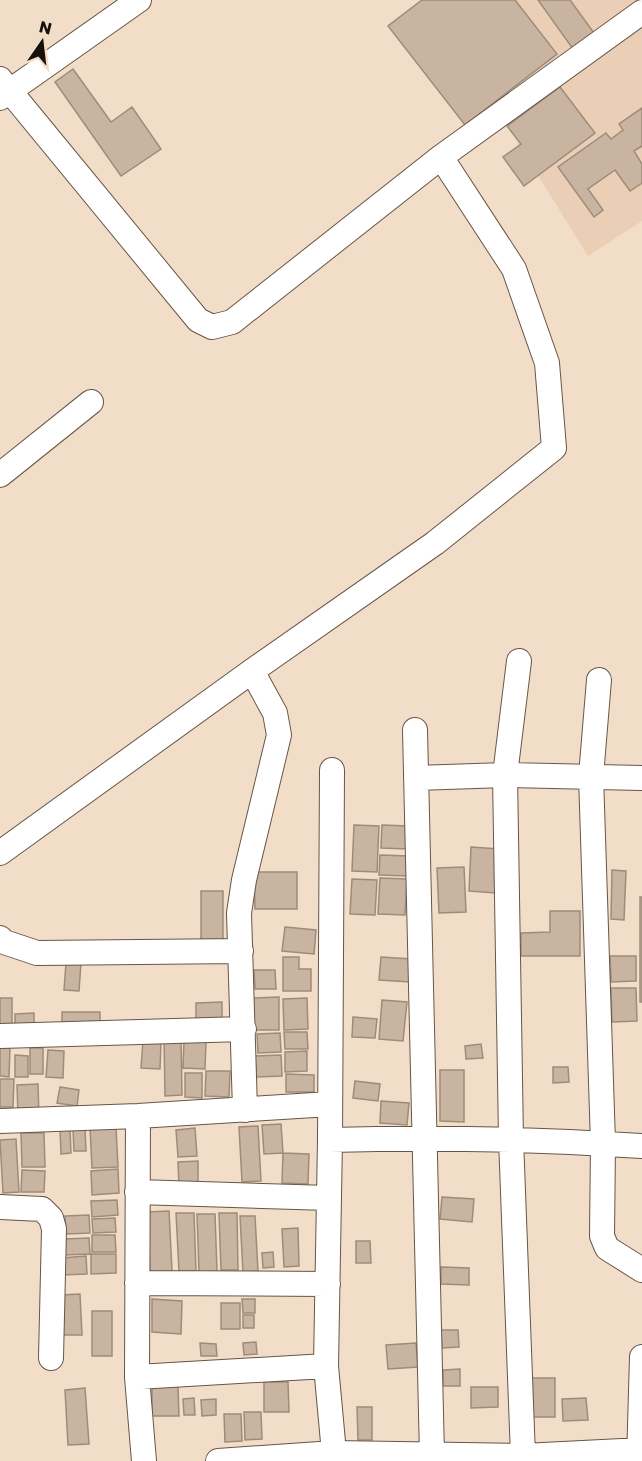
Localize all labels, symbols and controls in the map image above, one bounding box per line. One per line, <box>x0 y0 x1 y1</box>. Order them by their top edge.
north arrow <box>12 12 72 72</box>
text: N <box>37 15 54 41</box>

